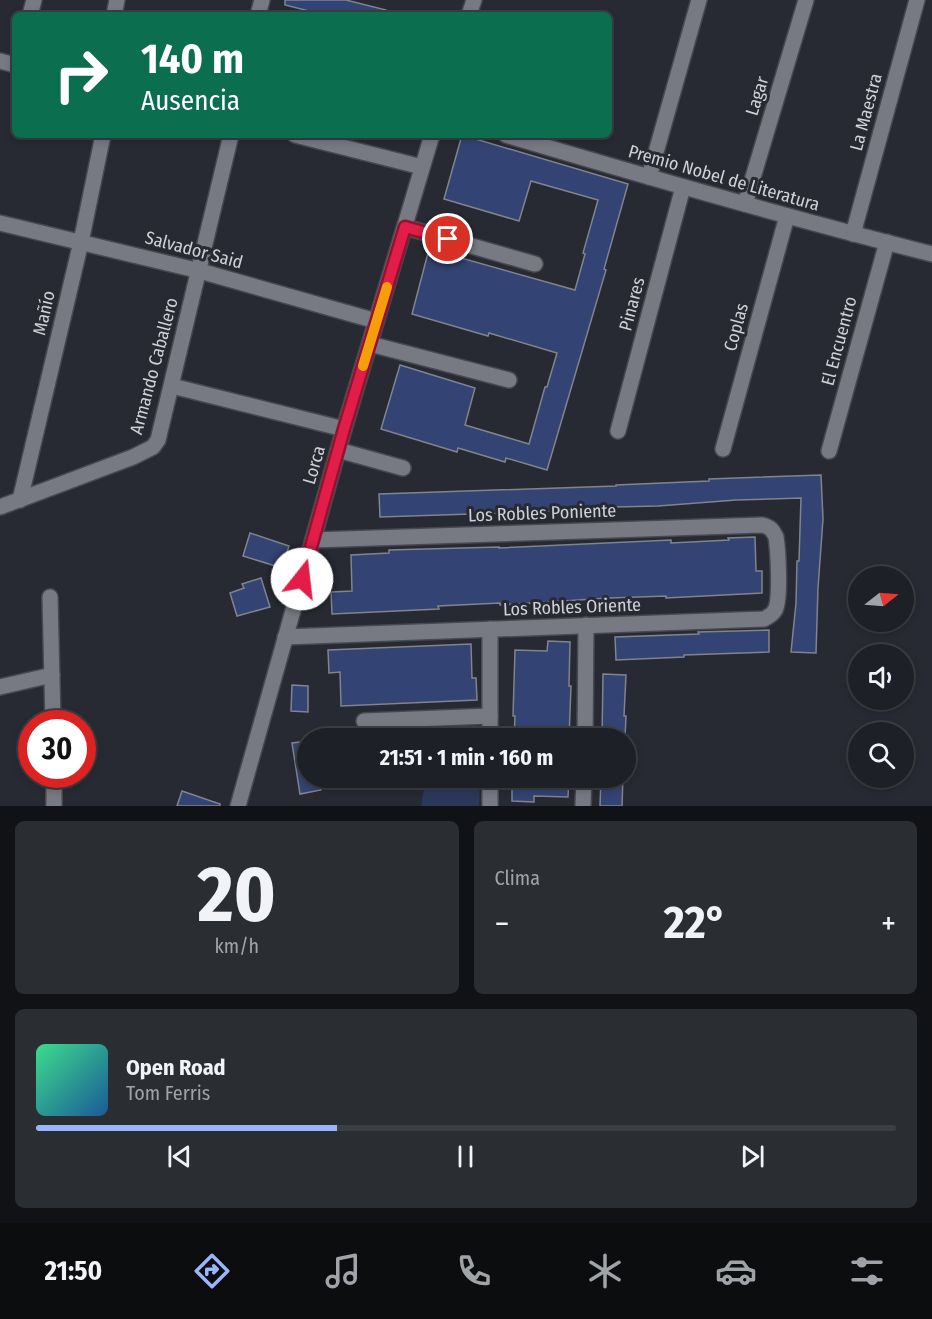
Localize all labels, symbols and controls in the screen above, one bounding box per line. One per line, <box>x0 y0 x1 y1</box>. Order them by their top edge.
text: 140 m <box>141 34 244 84</box>
icon: right <box>42 36 120 114</box>
street label: La Maestra <box>845 71 887 153</box>
street label: Lagar <box>741 73 774 118</box>
text: Ausencia <box>141 85 240 117</box>
street label: Premio Nobel de Literatura <box>626 140 822 216</box>
pin <box>422 213 473 264</box>
icon: arrive <box>431 222 464 255</box>
street label: Salvador Said <box>143 226 245 274</box>
street label: Pinares <box>614 274 650 333</box>
street label: Mañío <box>28 289 60 337</box>
street label: El Encuentro <box>817 294 861 388</box>
street label: Armando Caballero <box>125 295 183 437</box>
street label: Coplas <box>719 300 753 353</box>
street label: Lorca <box>298 443 330 487</box>
street label: Los Robles Poniente <box>468 499 617 527</box>
position arrow <box>270 547 334 611</box>
north arrow <box>848 566 914 632</box>
map controls <box>848 566 914 788</box>
street label: Los Robles Oriente <box>503 594 641 620</box>
button: sound <box>848 644 914 710</box>
speed limit sign: 30 <box>18 710 96 788</box>
button: search <box>848 722 914 788</box>
text: 21:51 · 1 min · 160 m <box>380 744 553 771</box>
text: 20 <box>197 848 276 942</box>
text: Clima <box>495 866 540 890</box>
text: 22° <box>664 896 727 950</box>
text: − <box>495 904 509 944</box>
text: + <box>881 904 896 944</box>
text: km/h <box>214 934 259 958</box>
text: Open Road <box>126 1054 226 1081</box>
text: Tom Ferris <box>126 1081 210 1105</box>
icon: previous <box>163 1140 196 1173</box>
icon: pause <box>449 1140 482 1173</box>
icon: next <box>736 1140 769 1173</box>
icon: directions <box>191 1250 233 1292</box>
icon: music <box>322 1250 364 1292</box>
icon: phone <box>453 1250 495 1292</box>
icon: climate <box>584 1250 626 1292</box>
icon: car <box>715 1250 757 1292</box>
icon: filters <box>846 1250 888 1292</box>
text: 21:50 <box>44 1255 102 1287</box>

